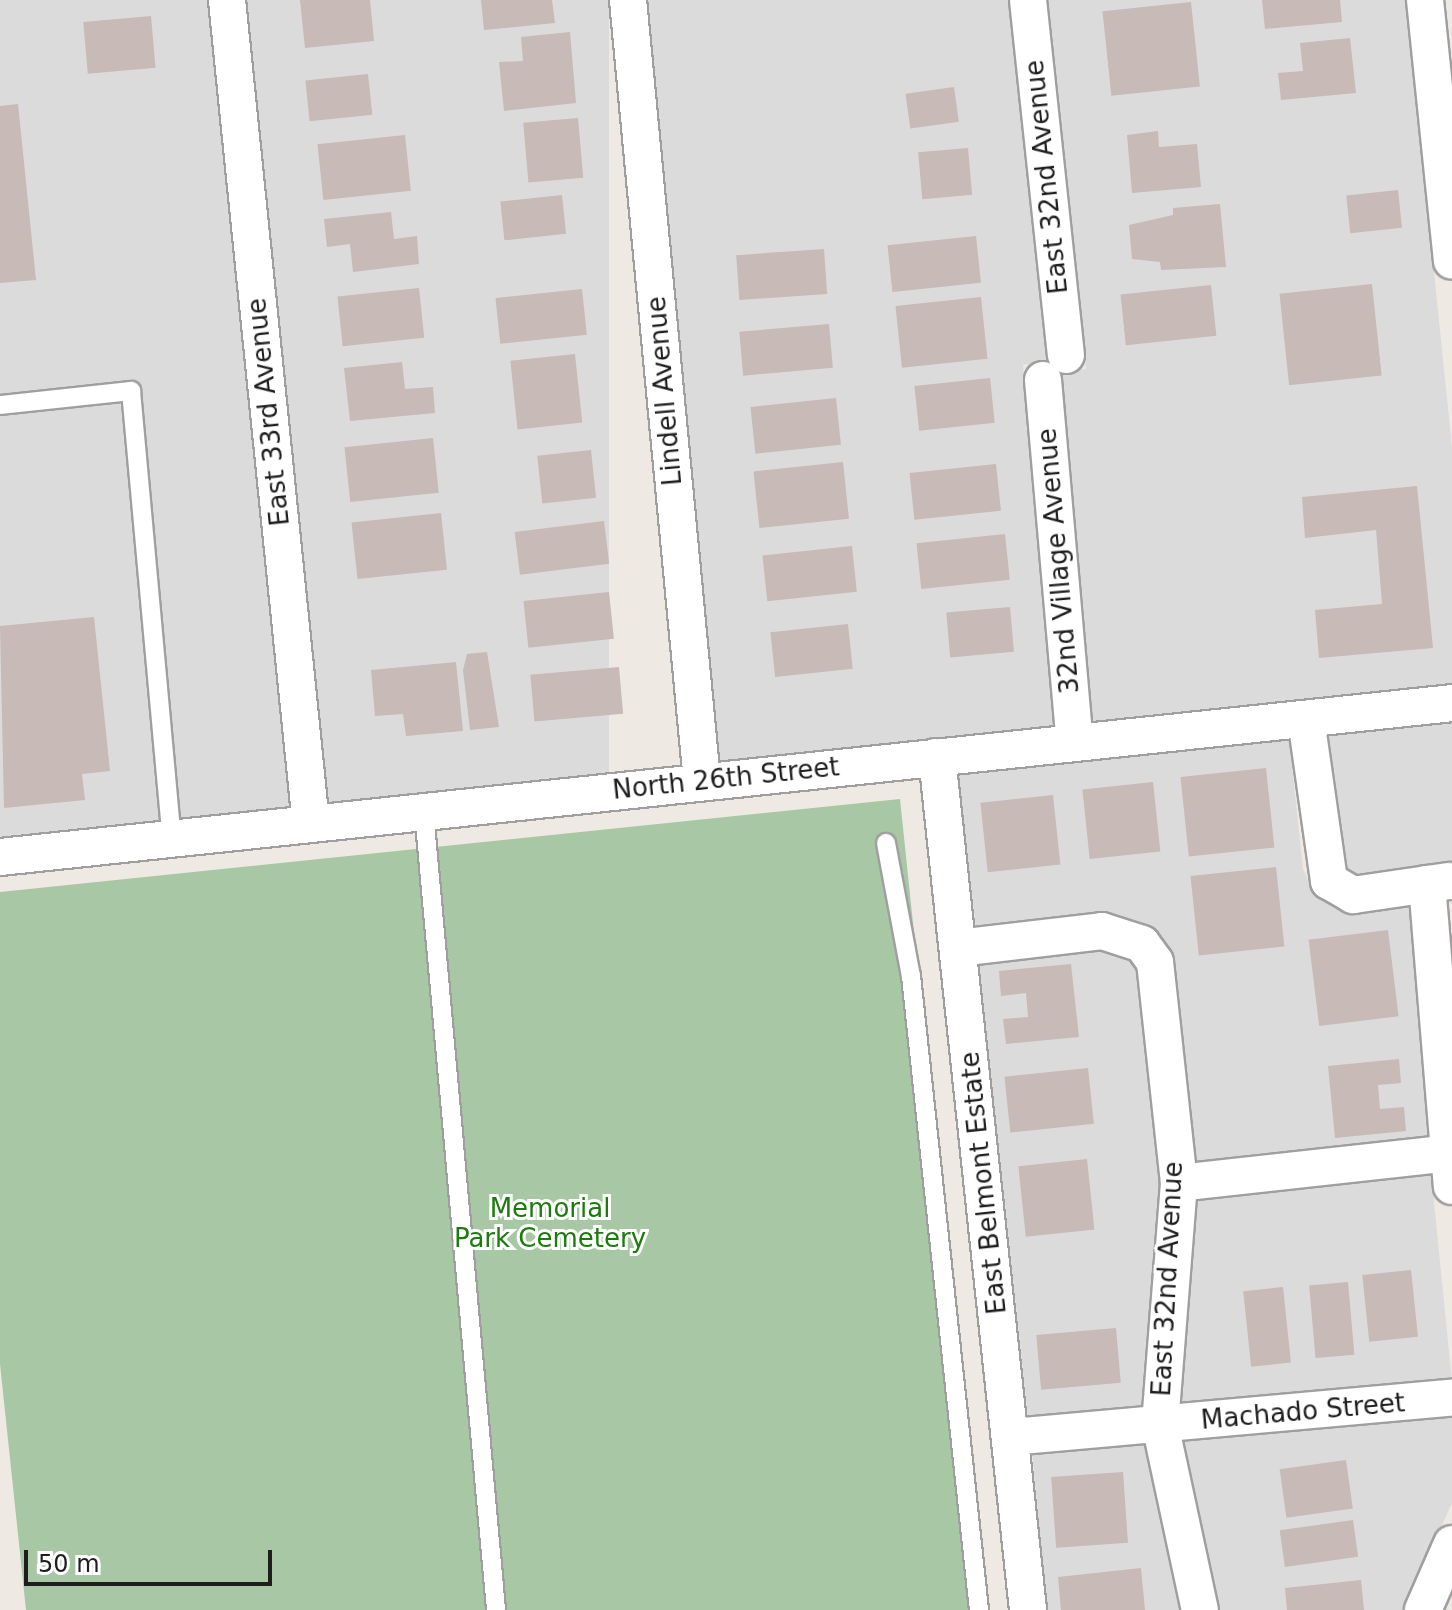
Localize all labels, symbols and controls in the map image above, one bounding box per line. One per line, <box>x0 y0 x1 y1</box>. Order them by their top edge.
street label: East 32nd Avenue <box>1019 58 1075 296</box>
street label: Lindell Avenue <box>641 295 689 487</box>
street label: East 33rd Avenue <box>242 296 296 528</box>
street label: 32nd Village Avenue <box>1032 427 1086 695</box>
street label: North 26th Street <box>611 752 841 806</box>
street label: East Belmont Estate <box>955 1050 1013 1316</box>
street label: East 32nd Avenue <box>1146 1161 1190 1397</box>
park label: Memorial Park Cemetery <box>454 1193 646 1254</box>
street label: Machado Street <box>1200 1388 1406 1436</box>
scale bar <box>28 1534 276 1584</box>
text: 50 m <box>38 1550 100 1578</box>

